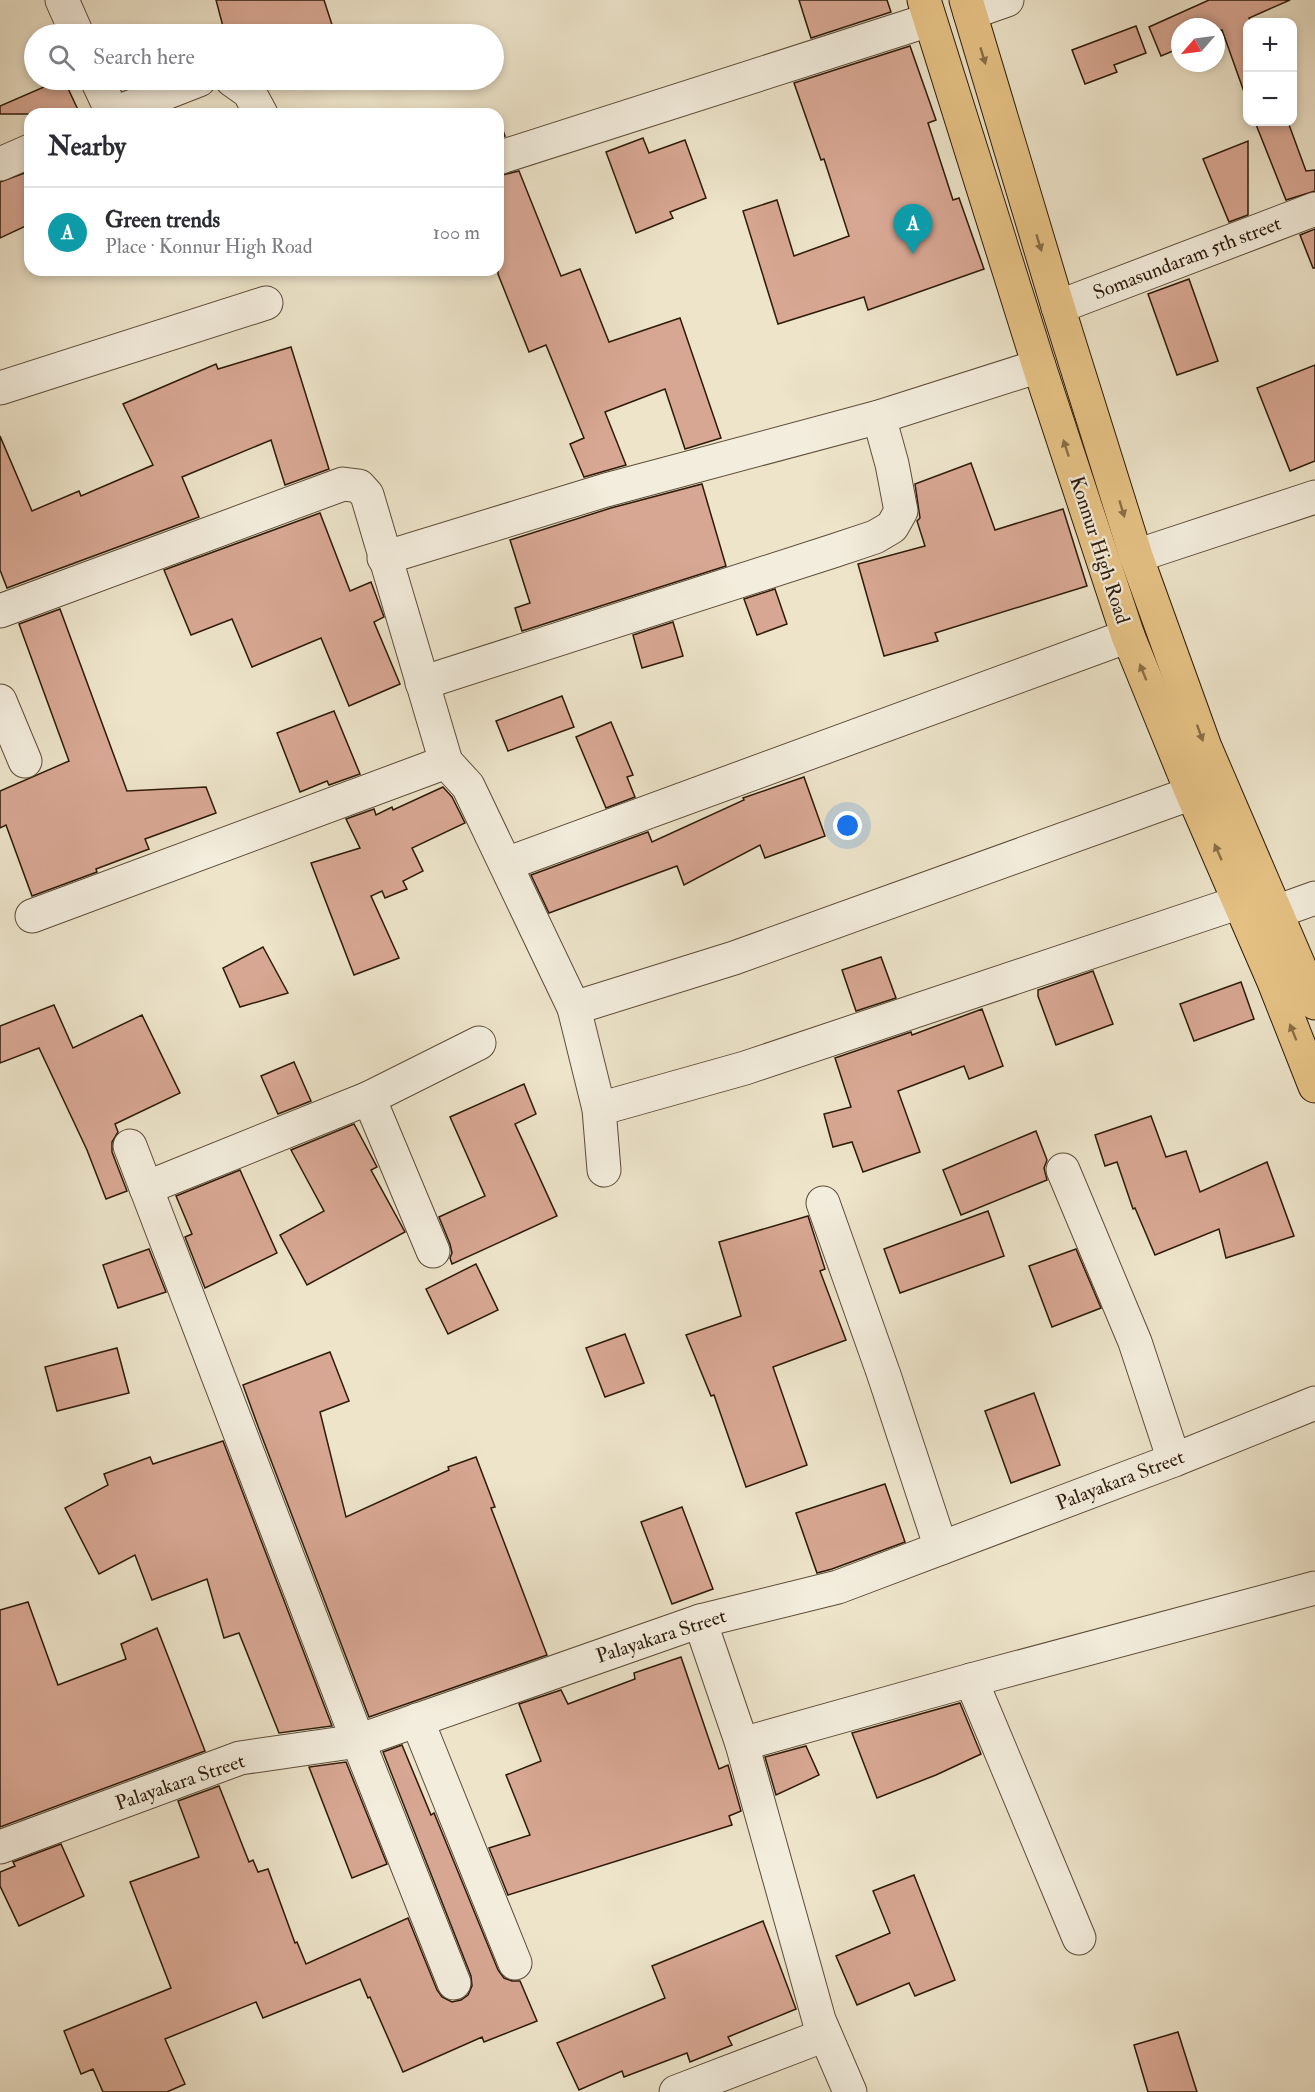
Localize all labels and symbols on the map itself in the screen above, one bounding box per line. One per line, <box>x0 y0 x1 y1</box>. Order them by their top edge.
north arrow <box>1171 18 1225 72</box>
one-way arrow <box>979 47 988 65</box>
pin: A <box>894 204 932 254</box>
street label: Somasundaram 5th street <box>1089 210 1285 305</box>
one-way arrow <box>1035 234 1044 252</box>
one-way arrow <box>1061 439 1070 457</box>
street label: Konnur High Road <box>1064 473 1136 627</box>
one-way arrow <box>1117 500 1127 518</box>
one-way arrow <box>1138 663 1147 681</box>
one-way arrow <box>1196 724 1206 742</box>
your location <box>833 811 862 840</box>
one-way arrow <box>1213 843 1222 861</box>
one-way arrow <box>1288 1023 1298 1041</box>
street label: Palayakara Street <box>1052 1444 1188 1516</box>
street label: Palayakara Street <box>593 1603 730 1669</box>
street label: Palayakara Street <box>112 1748 248 1816</box>

